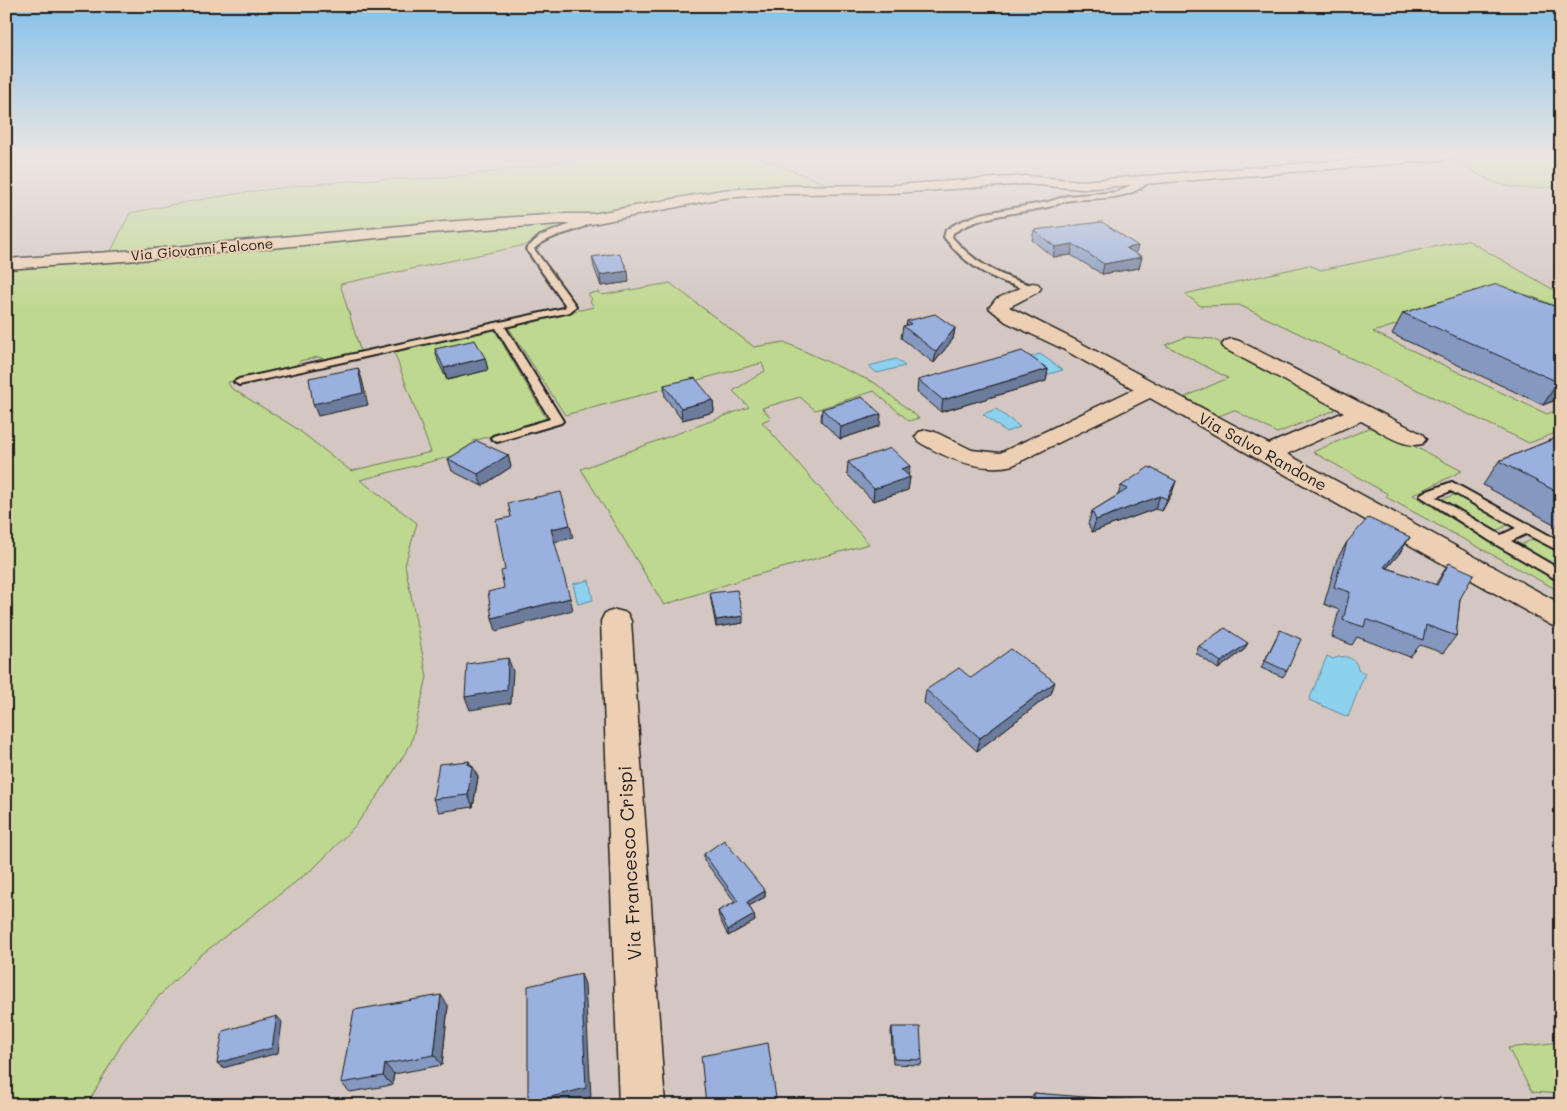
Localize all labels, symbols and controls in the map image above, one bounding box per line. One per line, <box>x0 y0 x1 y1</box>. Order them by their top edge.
street label: Via Giovanni Falcone <box>130 233 274 265</box>
street label: Via Salvo Randone <box>1195 407 1331 495</box>
street label: Via Francesco Crispi <box>611 765 647 961</box>

